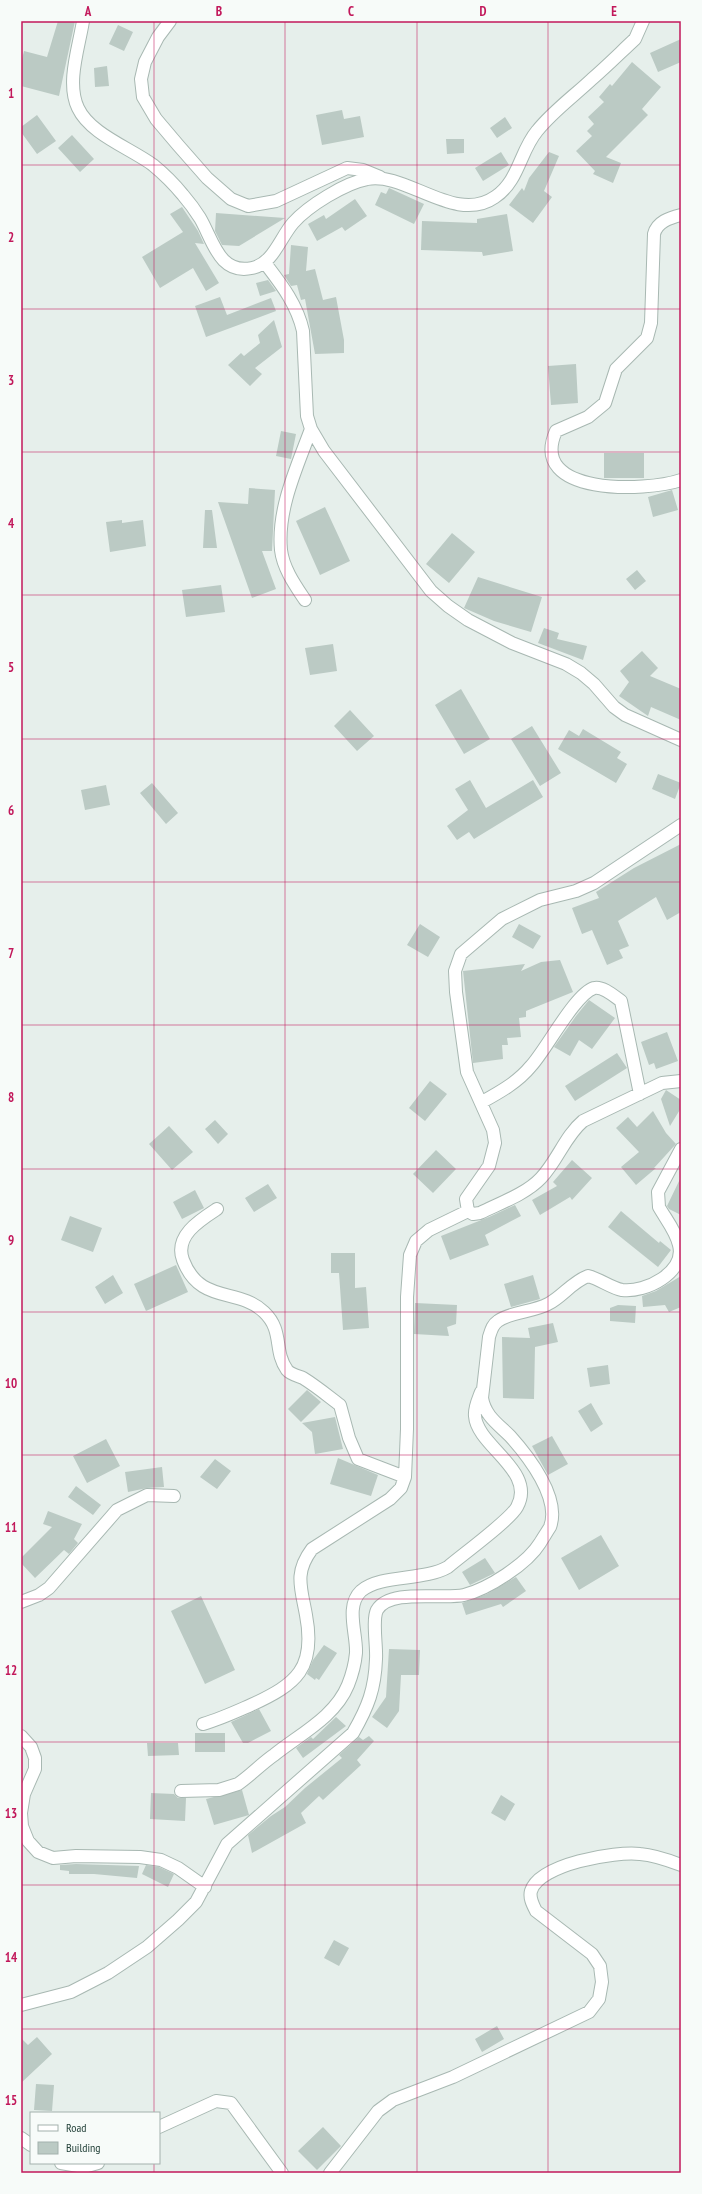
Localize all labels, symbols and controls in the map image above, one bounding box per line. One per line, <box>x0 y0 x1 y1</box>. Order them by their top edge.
text: A <box>84 3 92 20</box>
text: B <box>216 3 222 20</box>
text: C <box>348 3 354 20</box>
text: D <box>480 3 487 20</box>
text: E <box>611 3 617 20</box>
text: 1 <box>8 85 14 102</box>
text: 2 <box>8 229 14 246</box>
text: 3 <box>8 372 14 389</box>
text: 4 <box>8 515 15 532</box>
text: 5 <box>8 659 14 676</box>
text: 6 <box>8 802 14 819</box>
text: 7 <box>8 945 14 962</box>
text: 8 <box>8 1089 14 1106</box>
text: 9 <box>8 1232 14 1249</box>
text: 10 <box>5 1375 17 1392</box>
text: 11 <box>5 1519 17 1536</box>
text: 12 <box>5 1662 17 1679</box>
text: 13 <box>5 1805 17 1822</box>
text: 14 <box>5 1949 18 1966</box>
text: 15 <box>5 2092 17 2109</box>
legend <box>30 2112 160 2164</box>
text: Road <box>66 2120 86 2135</box>
text: Building <box>66 2140 101 2155</box>

